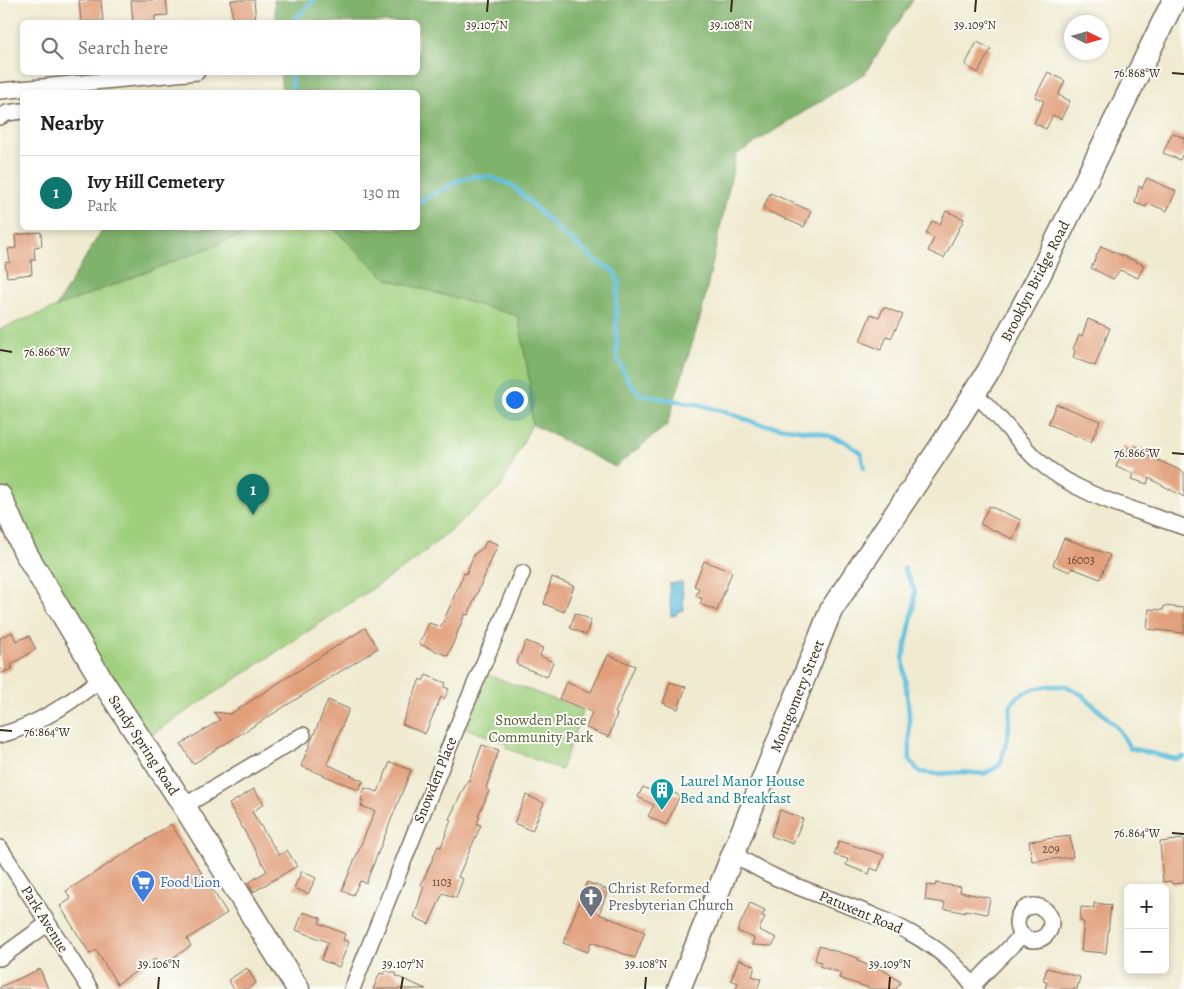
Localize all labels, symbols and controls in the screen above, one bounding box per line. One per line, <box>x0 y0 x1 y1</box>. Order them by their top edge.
north arrow <box>1064 15 1109 60</box>
text: 39.107°N <box>466 17 508 33</box>
text: 39.108°N <box>710 17 753 33</box>
text: 39.109°N <box>954 17 997 33</box>
search box <box>20 20 420 75</box>
icon: search <box>38 34 66 62</box>
text: Search here <box>78 35 168 61</box>
text: 76.868°W <box>1114 65 1161 81</box>
text: Nearby <box>40 109 103 137</box>
text: Ivy Hill Cemetery <box>87 169 224 195</box>
text: 1 <box>53 182 59 204</box>
text: 130 m <box>363 182 400 204</box>
text: Park <box>87 195 117 217</box>
street label: Brooklyn Bridge Road <box>996 216 1075 345</box>
text: 76.866°W <box>24 344 71 360</box>
your location <box>502 387 528 413</box>
text: 76.866°W <box>1114 445 1161 461</box>
pin: 1 <box>237 474 269 515</box>
house number: 16003 <box>1067 552 1095 568</box>
street label: Montgomery Street <box>765 637 829 755</box>
street label: Sandy Spring Road <box>104 691 185 800</box>
park label: Snowden Place Community Park <box>489 710 594 747</box>
text: 76.864°W <box>24 724 71 740</box>
street label: Snowden Place <box>409 734 461 826</box>
place label: Laurel Manor House Bed and Breakfast <box>680 771 805 808</box>
building icon: Laurel Manor House Bed and Breakfast <box>649 777 675 811</box>
text: 76.864°W <box>1114 825 1161 841</box>
house number: 209 <box>1042 841 1060 857</box>
supermarket icon: Food Lion <box>130 869 156 903</box>
place label: Food Lion <box>160 872 221 892</box>
house number: 1103 <box>432 874 452 890</box>
place label: Christ Reformed Presbyterian Church <box>608 878 734 915</box>
street label: Park Avenue <box>16 882 74 957</box>
church icon: Christ Reformed Presbyterian Church <box>578 884 604 918</box>
map controls <box>1124 884 1169 974</box>
button: + <box>1124 884 1169 929</box>
street label: Patuxent Road <box>816 885 907 939</box>
button: − <box>1124 929 1169 974</box>
text: 39.106°N <box>138 956 181 972</box>
text: 39.107°N <box>382 956 424 972</box>
text: 39.108°N <box>625 956 668 972</box>
text: 39.109°N <box>869 956 912 972</box>

